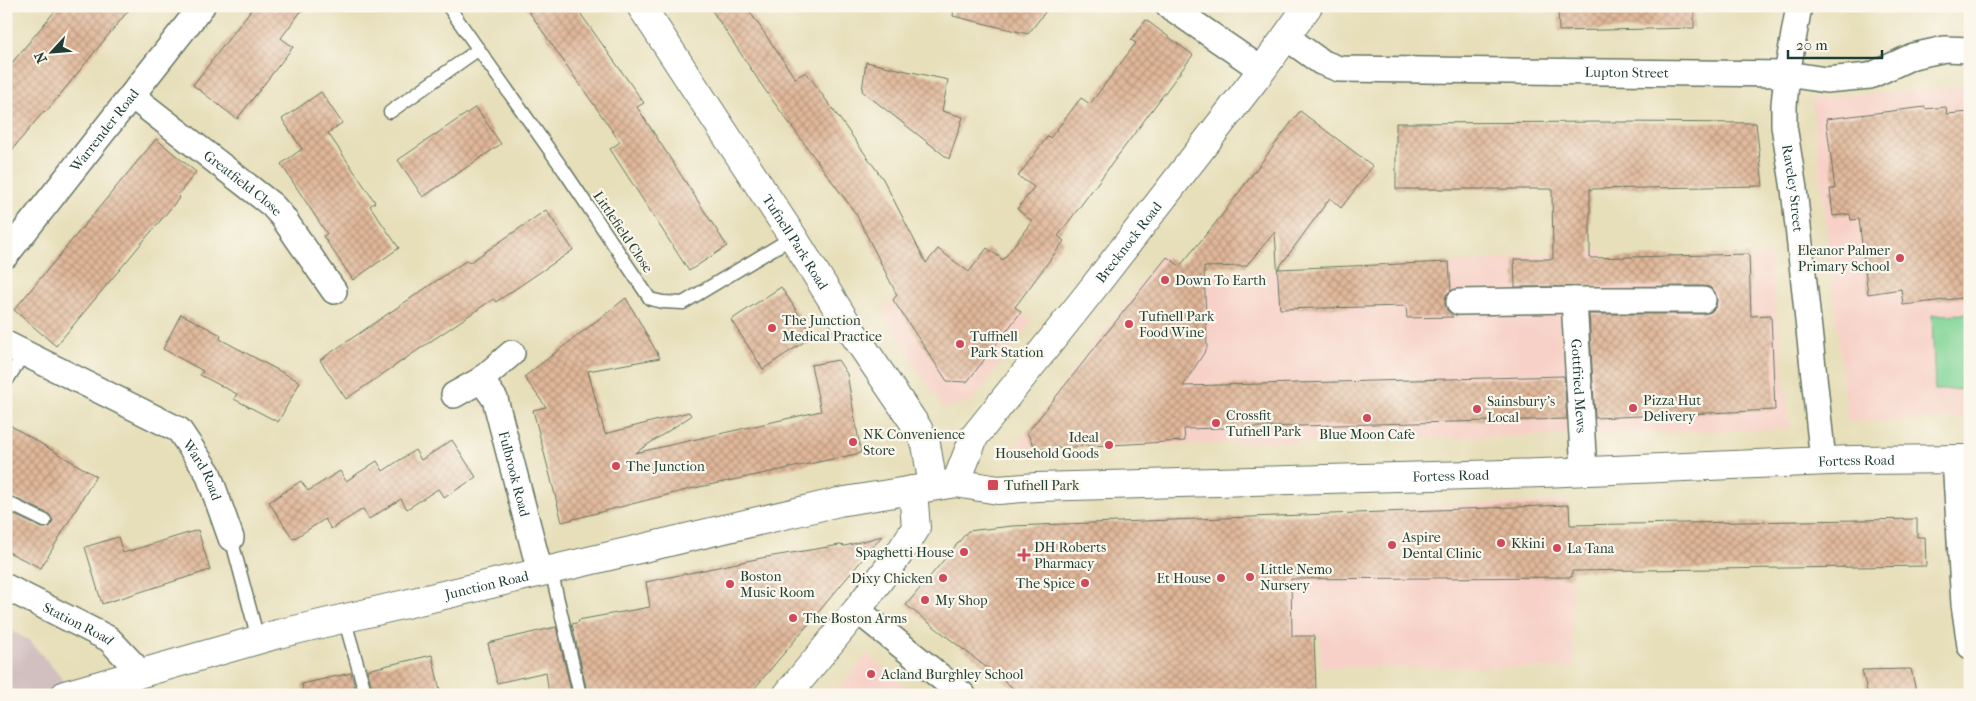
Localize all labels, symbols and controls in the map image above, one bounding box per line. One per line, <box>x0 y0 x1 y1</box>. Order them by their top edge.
north arrow <box>28 28 78 78</box>
scale bar <box>1788 28 1882 60</box>
text: 20 m <box>1796 36 1828 54</box>
text: N <box>31 49 51 66</box>
street label: Lupton Street <box>1585 63 1669 81</box>
street label: Warrender Road <box>66 85 142 176</box>
street label: Raveley Street <box>1779 143 1807 233</box>
street label: Greatfield Close <box>200 146 286 219</box>
street label: Littlefield Close <box>590 188 657 276</box>
street label: Tufnell Park Road <box>759 191 832 293</box>
street label: Brecknock Road <box>1092 198 1165 286</box>
place label: Eleanor Palmer Primary School <box>1797 242 1890 275</box>
marker: Eleanor Palmer Primary School <box>1894 252 1906 264</box>
place label: Down To Earth <box>1175 272 1266 289</box>
marker: Down To Earth <box>1159 274 1171 286</box>
place label: Tufnell Park Food Wine <box>1139 308 1215 341</box>
place label: The Junction Medical Practice <box>782 312 882 345</box>
marker: Tufnell Park Food Wine <box>1123 318 1135 330</box>
marker: The Junction Medical Practice <box>766 322 778 334</box>
place label: Tuffnell Park Station <box>970 328 1044 361</box>
marker: Tuffnell Park Station <box>954 338 966 350</box>
street label: Gottfried Mews <box>1568 338 1590 433</box>
place label: Pizza Hut Delivery <box>1643 392 1701 425</box>
place label: Sainsbury's Local <box>1487 393 1555 426</box>
marker: Pizza Hut Delivery <box>1627 402 1639 414</box>
marker: Sainsbury's Local <box>1471 403 1483 415</box>
place label: Crossfit Tufnell Park <box>1226 407 1302 440</box>
marker: Blue Moon Cafe <box>1361 412 1373 424</box>
marker: Crossfit Tufnell Park <box>1210 417 1222 429</box>
place label: NK Convenience Store <box>863 426 965 459</box>
place label: Blue Moon Cafe <box>1319 426 1415 443</box>
street label: Fulbrook Road <box>495 429 534 519</box>
place label: Ideal Household Goods <box>995 429 1099 462</box>
street label: Ward Road <box>179 435 226 503</box>
marker: NK Convenience Store <box>847 436 859 448</box>
marker: Ideal Household Goods <box>1103 439 1115 451</box>
street label: Fortess Road <box>1818 451 1895 470</box>
place label: The Junction <box>626 458 705 475</box>
marker: The Junction <box>610 460 622 472</box>
street label: Fortess Road <box>1412 466 1490 485</box>
place label: Tufnell Park <box>1004 477 1080 494</box>
marker: Tufnell Park <box>986 478 1000 492</box>
place label: Aspire Dental Clinic <box>1401 529 1482 562</box>
place label: Kkini <box>1511 535 1545 552</box>
marker: Kkini <box>1495 537 1507 549</box>
place label: DH Roberts Pharmacy <box>1034 539 1106 572</box>
marker: Aspire Dental Clinic <box>1386 539 1398 551</box>
place label: La Tana <box>1567 540 1615 557</box>
marker: La Tana <box>1551 542 1563 554</box>
place label: Spaghetti House <box>855 544 954 561</box>
marker: Spaghetti House <box>958 546 970 558</box>
marker: DH Roberts Pharmacy <box>1018 549 1030 561</box>
place label: Little Nemo Nursery <box>1260 561 1332 594</box>
street label: Junction Road <box>442 567 531 603</box>
place label: Boston Music Room <box>740 568 815 601</box>
place label: Dixy Chicken <box>851 570 933 587</box>
place label: Et House <box>1157 570 1211 587</box>
marker: Little Nemo Nursery <box>1244 571 1256 583</box>
marker: Dixy Chicken <box>937 572 949 584</box>
marker: Et House <box>1215 572 1227 584</box>
place label: The Spice <box>1016 575 1075 592</box>
marker: The Spice <box>1079 577 1091 589</box>
marker: Boston Music Room <box>724 578 736 590</box>
place label: My Shop <box>935 592 988 609</box>
marker: My Shop <box>919 594 931 606</box>
street label: Station Road <box>40 599 118 648</box>
place label: The Boston Arms <box>803 610 907 627</box>
marker: The Boston Arms <box>787 612 799 624</box>
place label: Acland Burghley School <box>880 666 1024 683</box>
marker: Acland Burghley School <box>865 668 877 680</box>

